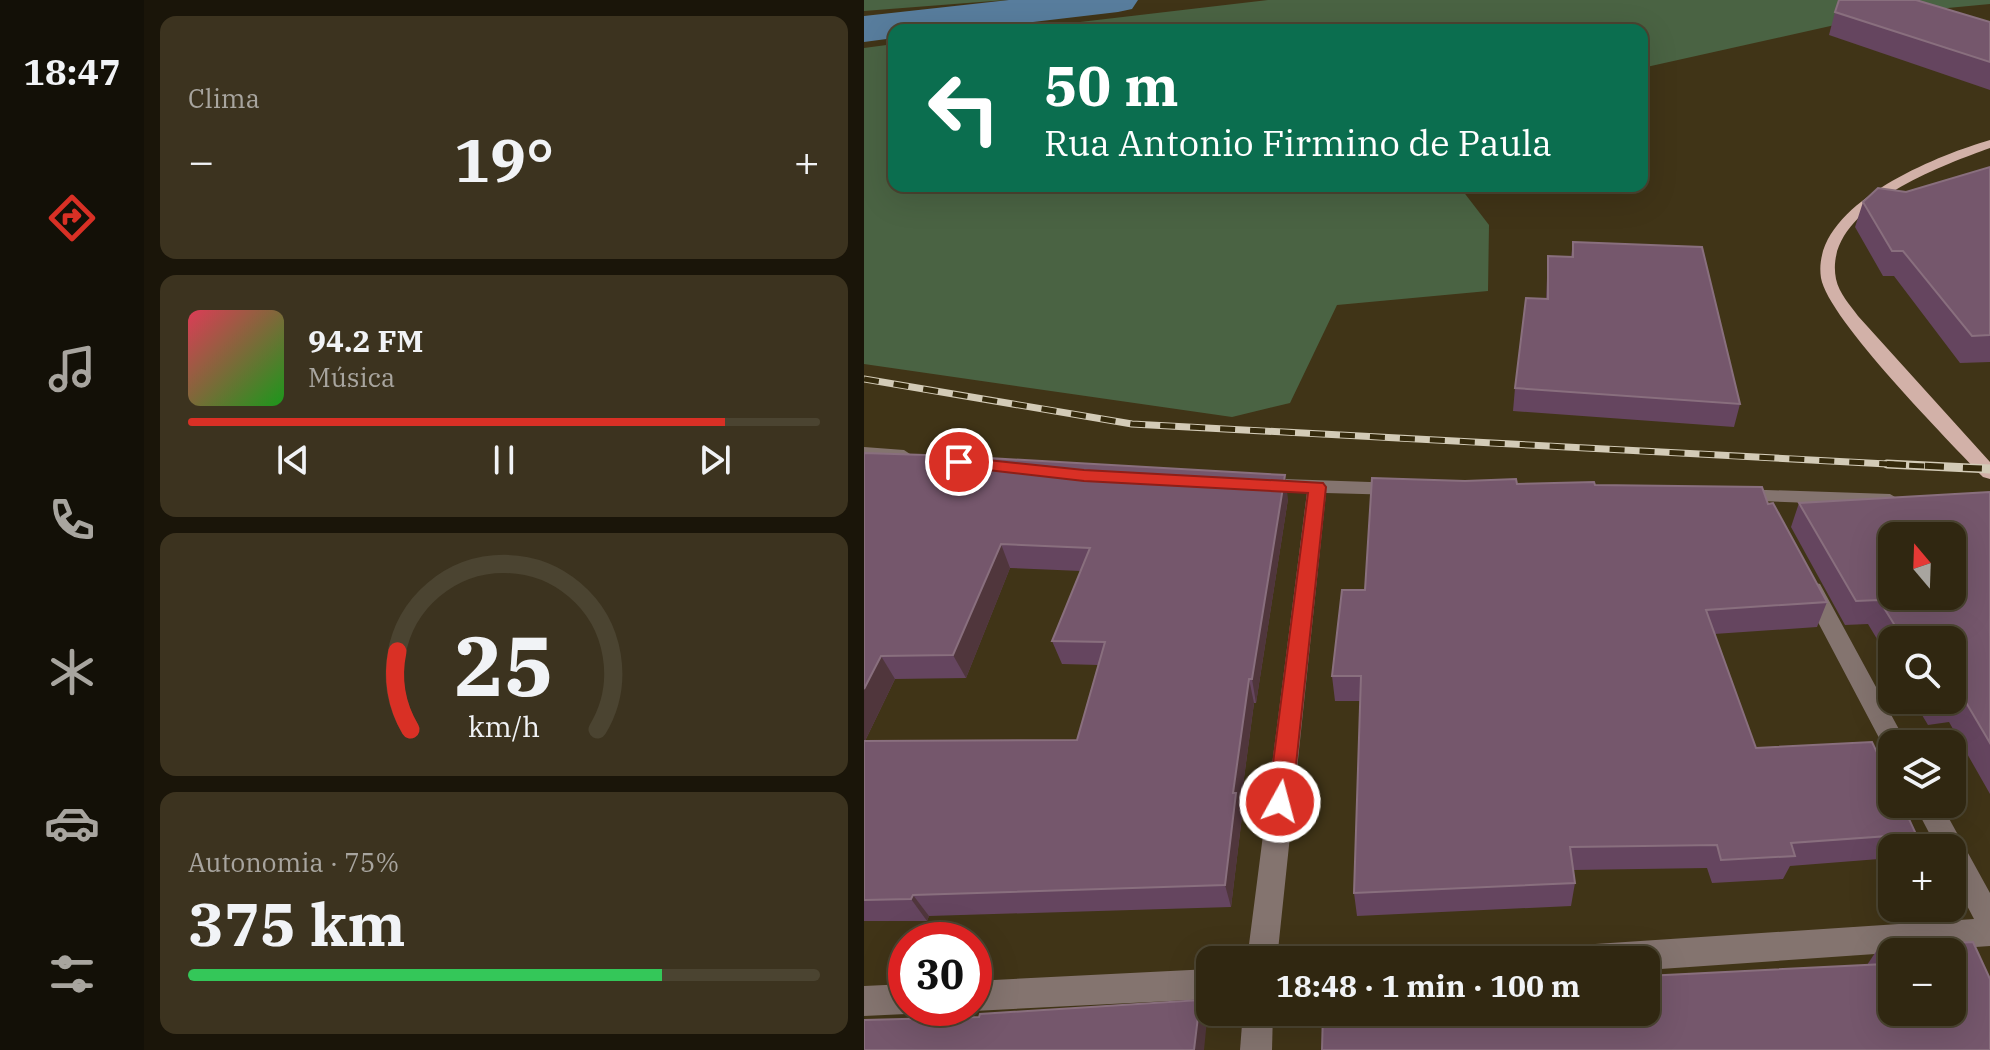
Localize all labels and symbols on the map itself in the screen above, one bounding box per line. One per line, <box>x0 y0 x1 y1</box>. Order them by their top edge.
pin <box>925 428 993 496</box>
north arrow <box>1878 522 1966 610</box>
position arrow <box>1238 760 1322 844</box>
speed limit sign: 30 <box>888 922 992 1026</box>

